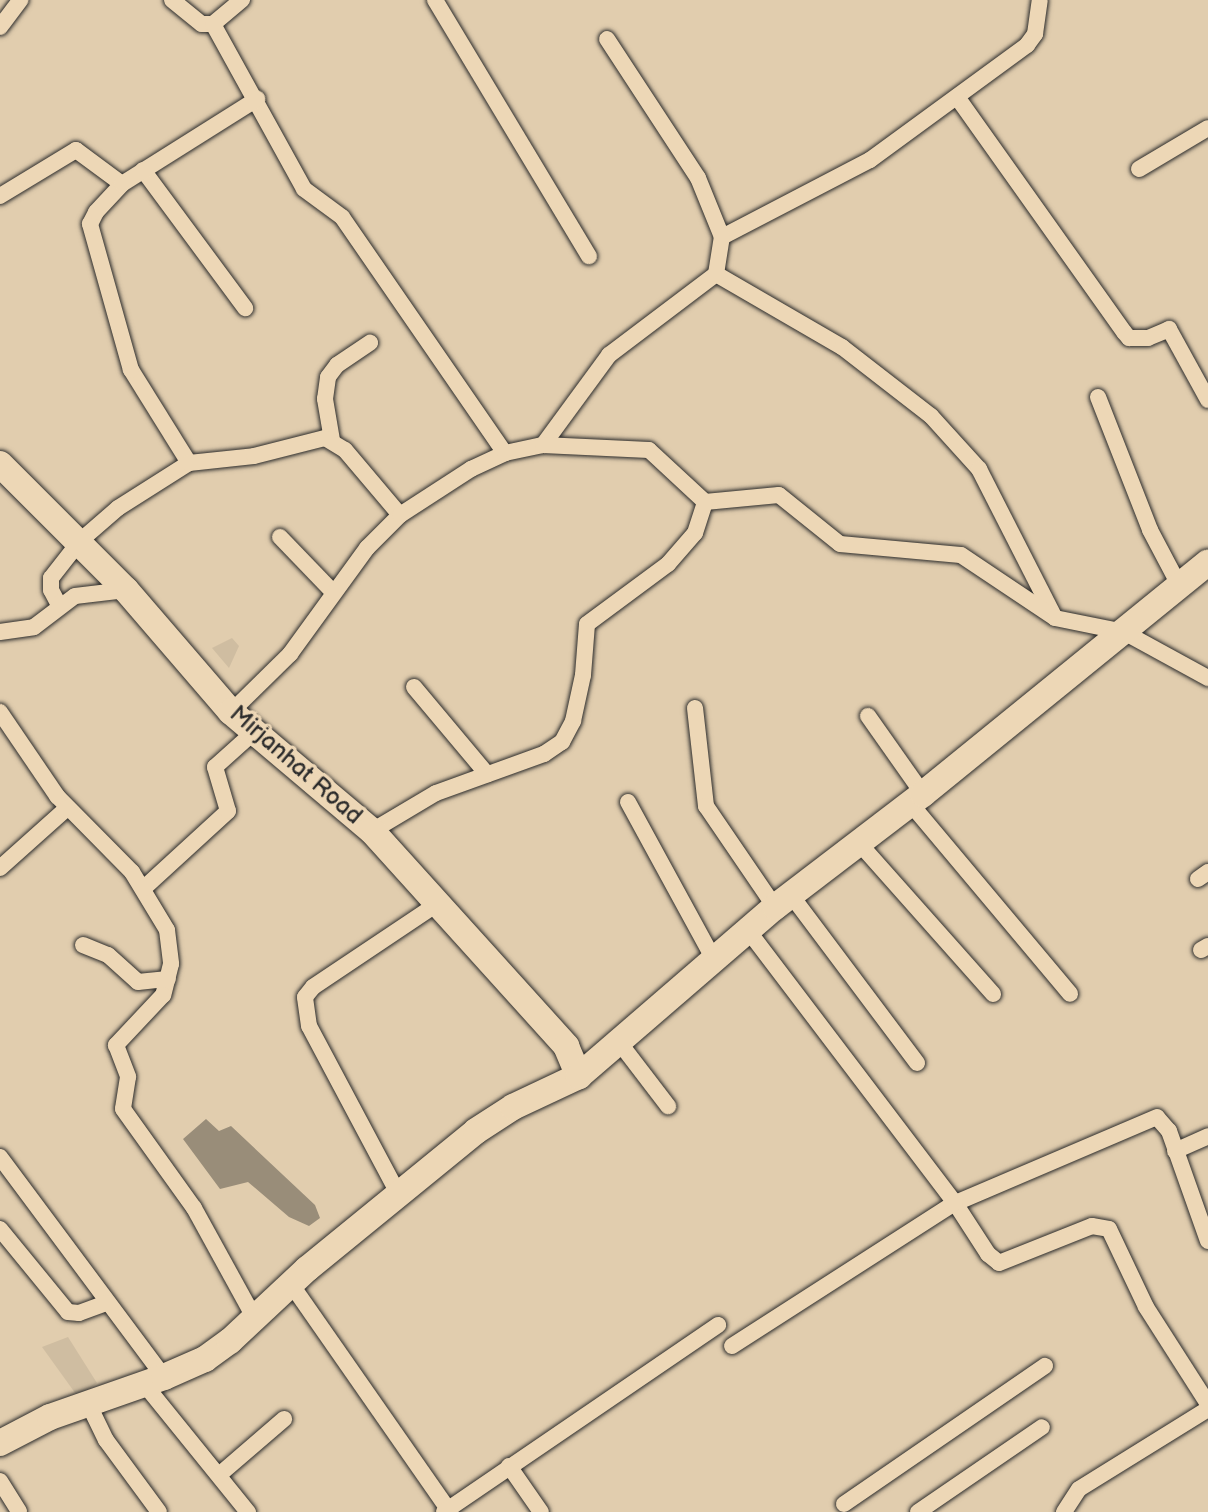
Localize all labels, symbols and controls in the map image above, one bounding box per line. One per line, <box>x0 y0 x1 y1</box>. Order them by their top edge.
street label: Mirjanhat Road <box>224 699 368 831</box>

